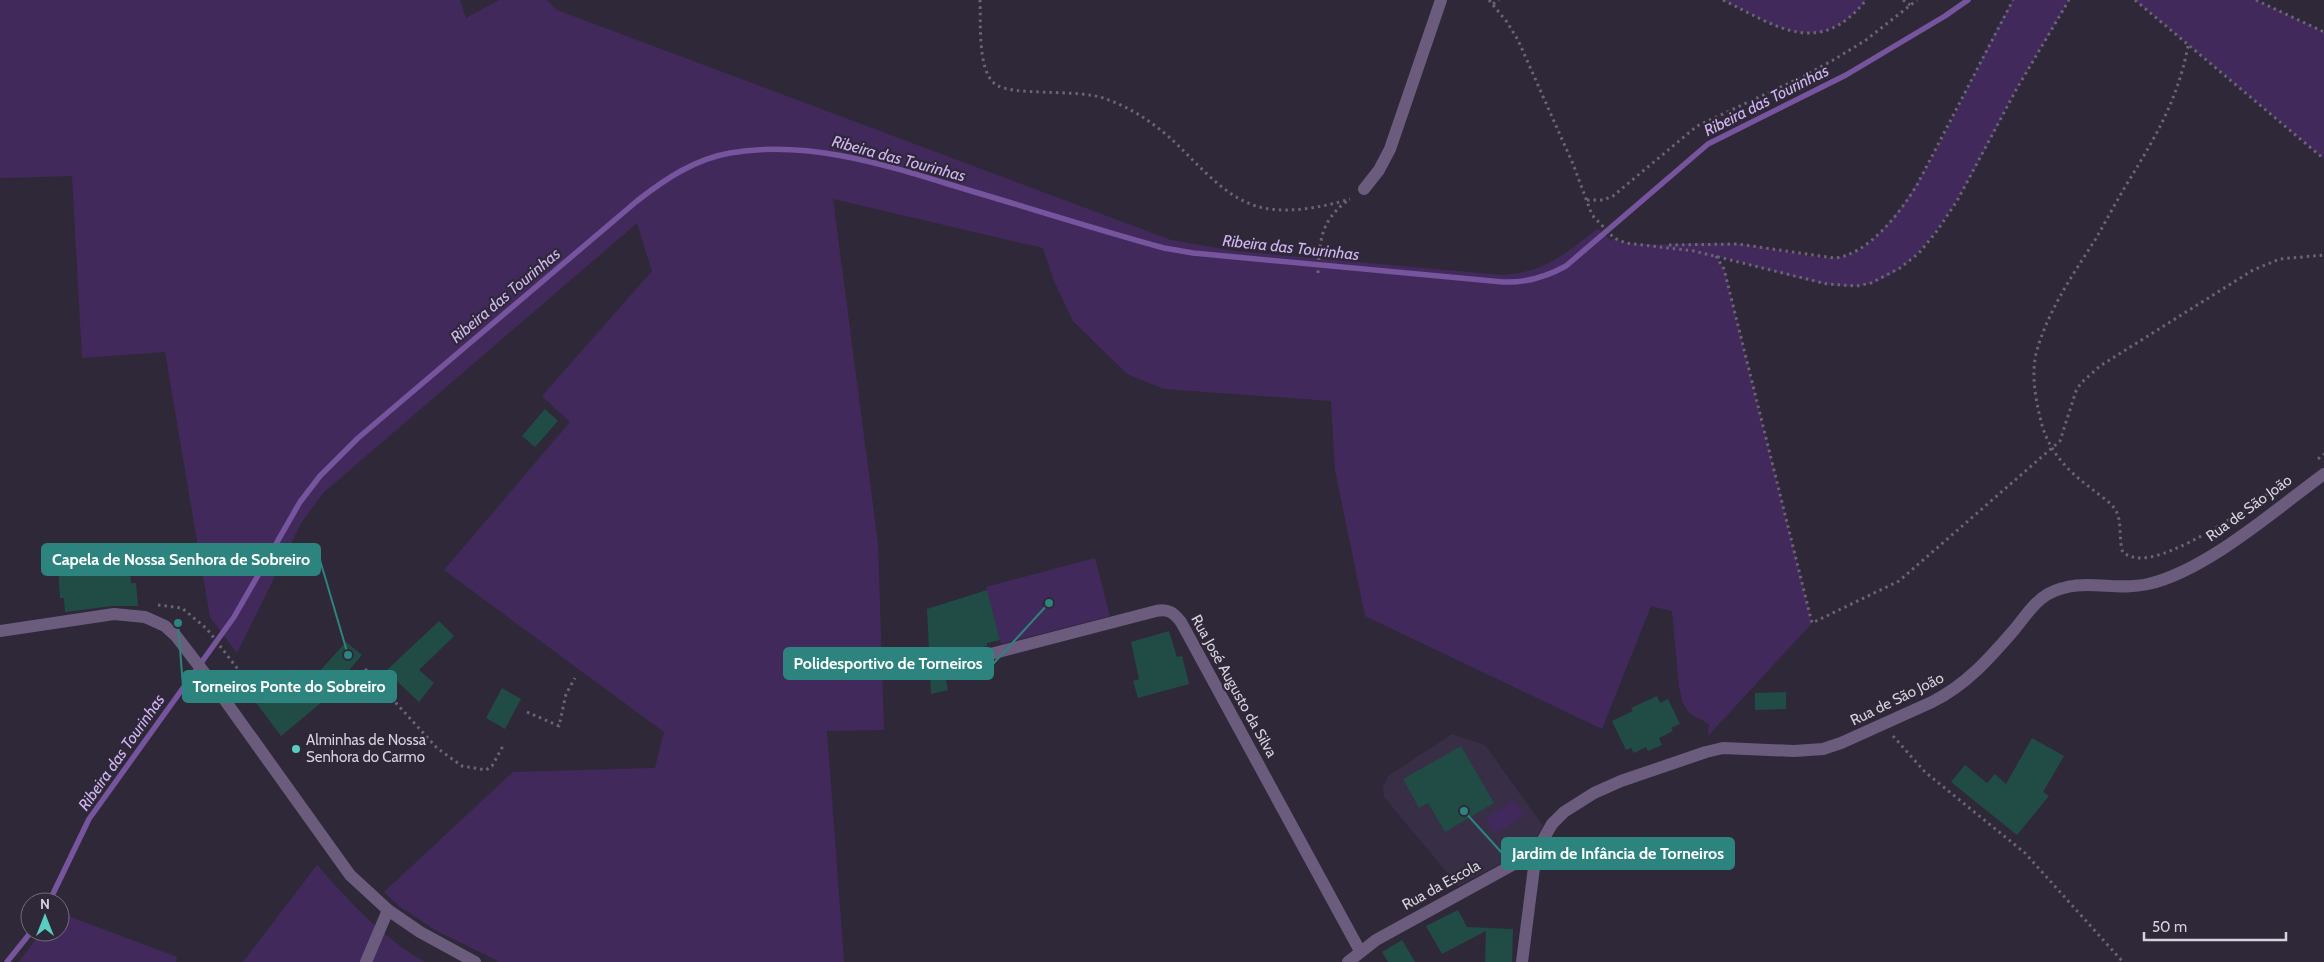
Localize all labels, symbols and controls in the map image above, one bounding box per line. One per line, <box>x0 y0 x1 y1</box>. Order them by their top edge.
water label: Ribeira das Tourinhas <box>1701 61 1832 140</box>
water label: Ribeira das Tourinhas <box>830 132 968 185</box>
water label: Ribeira das Tourinhas <box>1222 231 1360 264</box>
water label: Ribeira das Tourinhas <box>447 244 564 347</box>
street label: Rua de São João <box>2203 471 2295 545</box>
callout: Capela de Nossa Senhora de Sobreiro <box>42 544 320 575</box>
text: Capela de Nossa Senhora de Sobreiro <box>52 550 310 569</box>
street label: Rua José Augusto da Silva <box>1187 612 1281 761</box>
callout: Polidesportivo de Torneiros <box>784 648 993 679</box>
text: Polidesportivo de Torneiros <box>793 654 983 673</box>
street label: Rua de São João <box>1847 669 1947 729</box>
callout: Torneiros Ponte do Sobreiro <box>183 671 396 702</box>
text: Torneiros Ponte do Sobreiro <box>192 677 386 696</box>
water label: Ribeira das Tourinhas <box>74 691 169 814</box>
place label: Alminhas de Nossa Senhora do Carmo <box>306 731 427 766</box>
marker: Alminhas de Nossa Senhora do Carmo <box>290 743 302 755</box>
callout: Jardim de Infância de Torneiros <box>1502 838 1734 869</box>
text: Jardim de Infância de Torneiros <box>1511 844 1724 863</box>
street label: Rua da Escola <box>1399 856 1484 914</box>
north arrow <box>20 892 70 942</box>
text: N <box>40 895 50 913</box>
scale bar <box>2144 910 2286 942</box>
text: 50 m <box>2152 918 2187 936</box>

